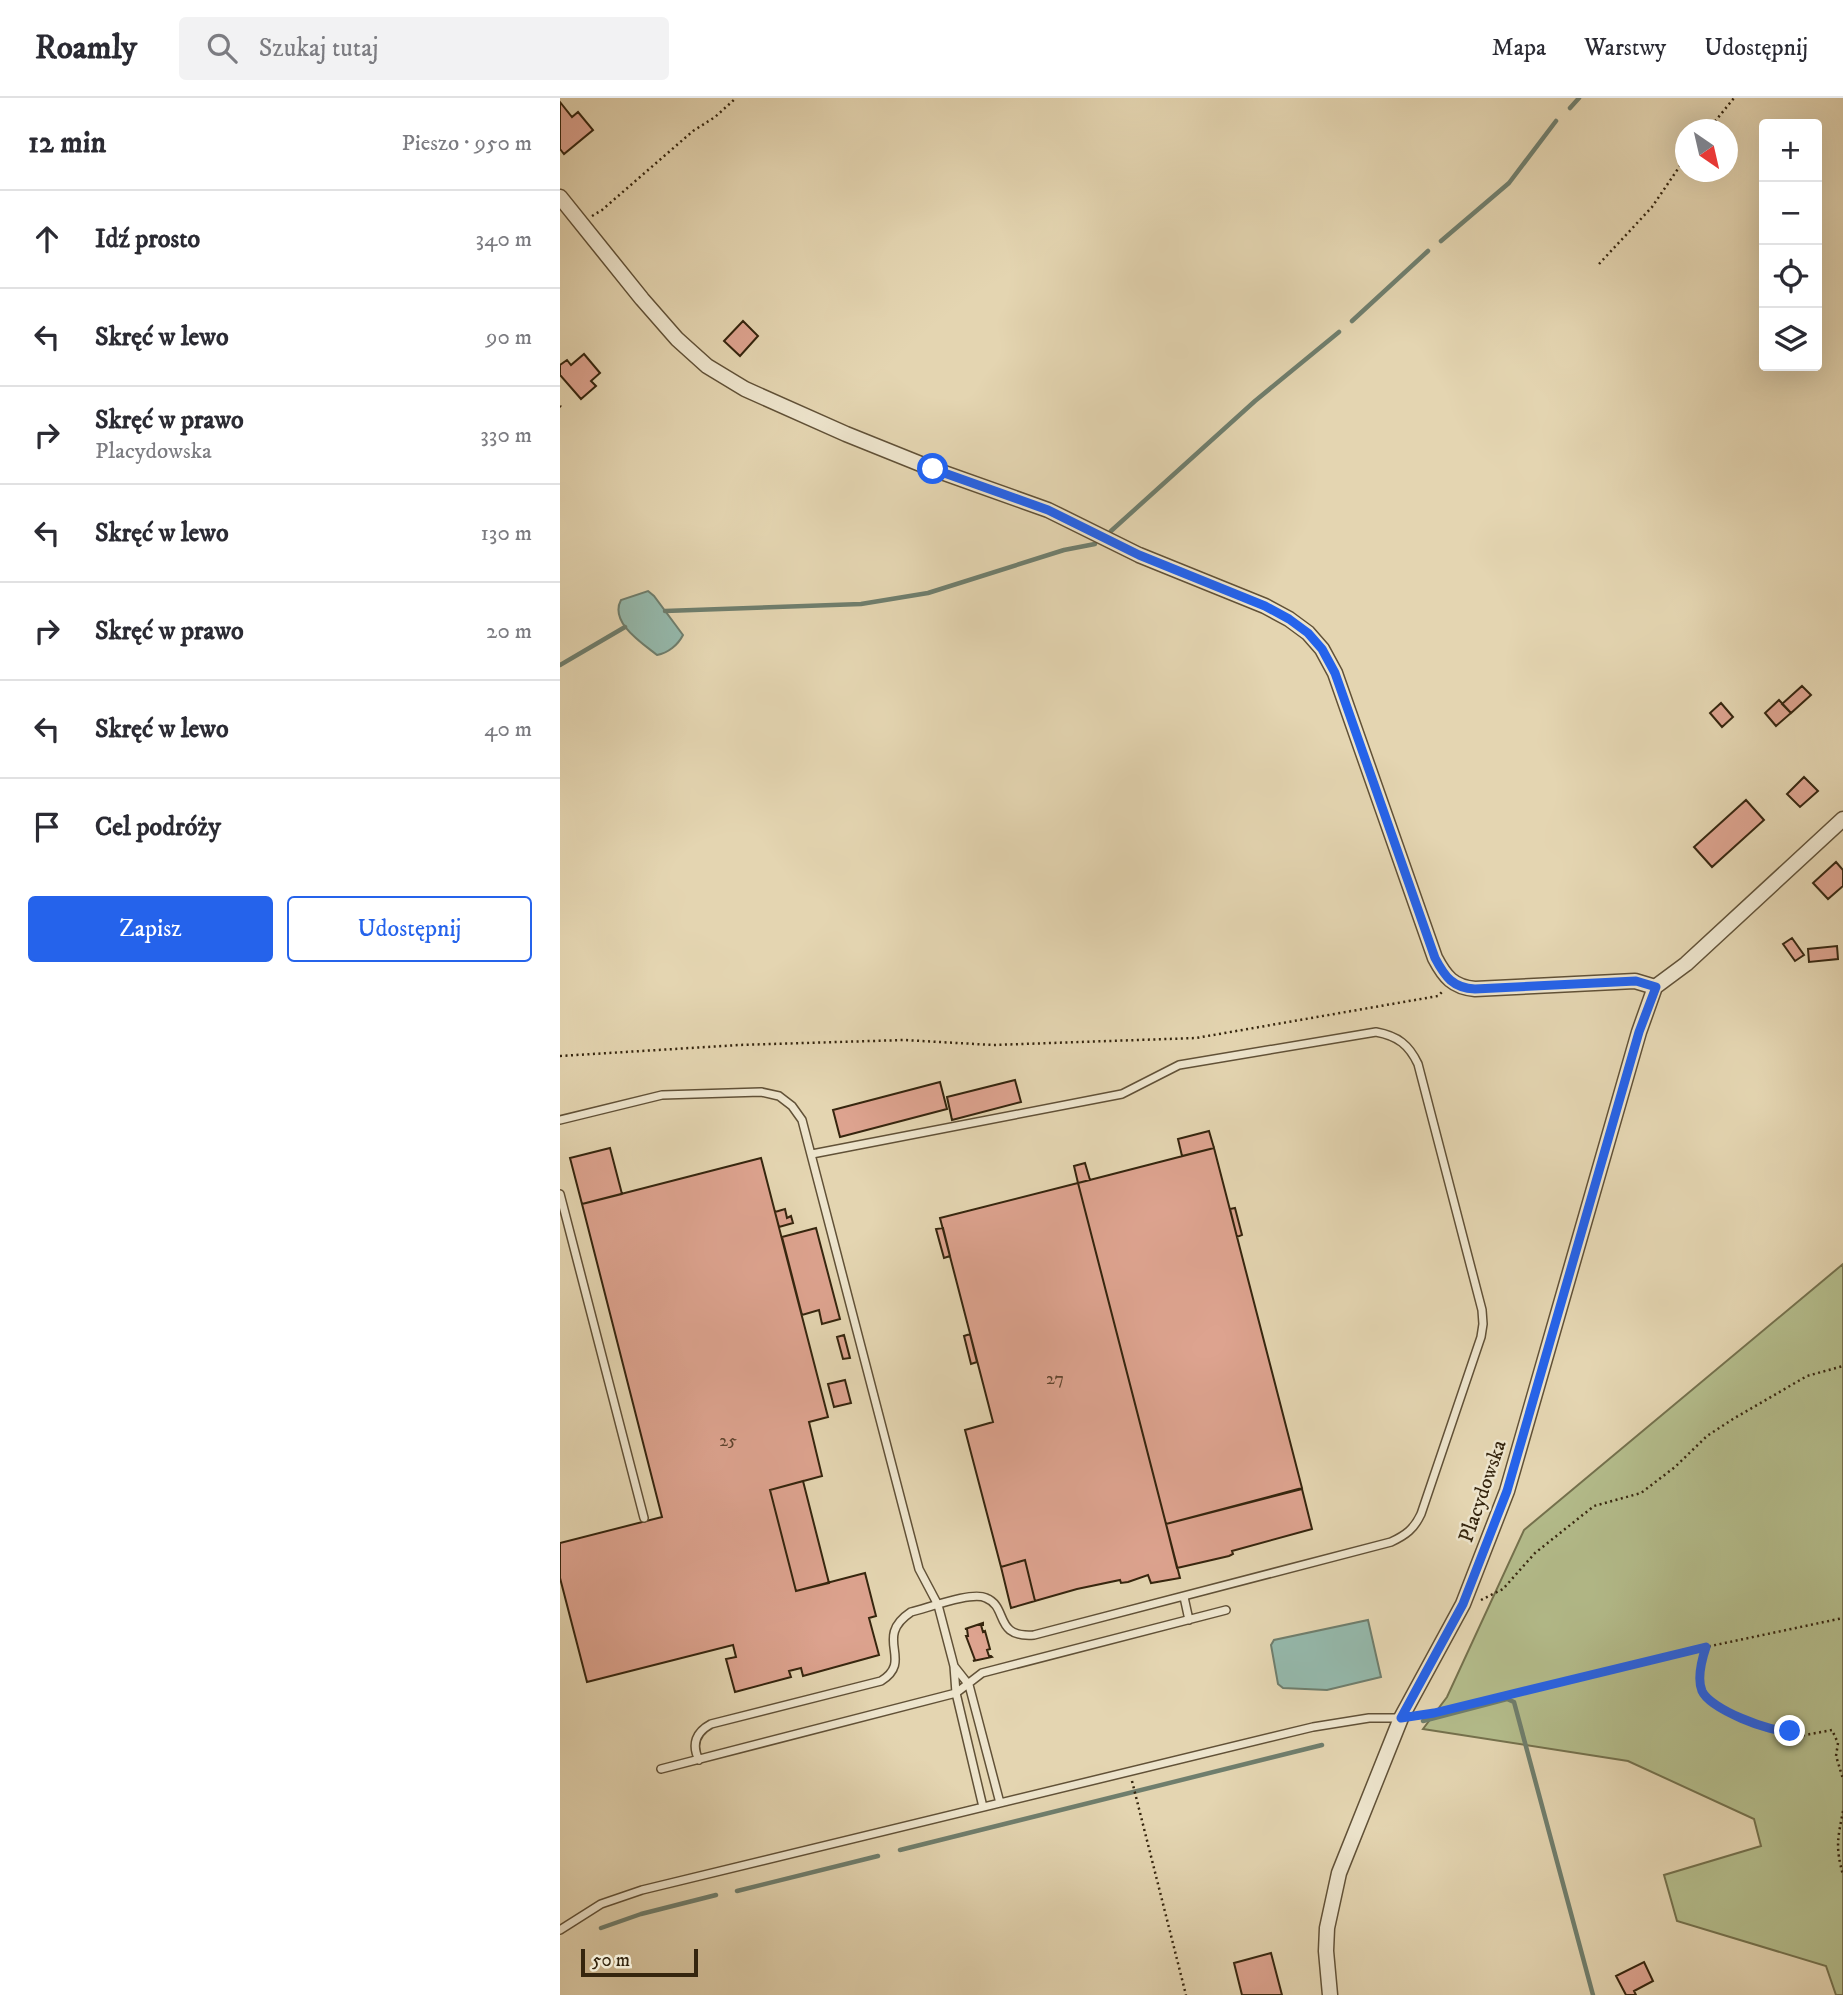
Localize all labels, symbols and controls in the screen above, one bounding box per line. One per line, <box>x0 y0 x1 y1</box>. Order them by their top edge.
search box <box>179 17 669 80</box>
text: Roamly <box>35 28 137 69</box>
icon: search <box>203 29 241 67</box>
text: Szukaj tutaj <box>259 32 378 65</box>
text: Mapa <box>1492 33 1546 63</box>
text: Warstwy <box>1584 33 1666 63</box>
text: Udostępnij <box>1704 33 1808 63</box>
north arrow <box>1675 119 1738 182</box>
map controls <box>1759 119 1822 371</box>
button: + <box>1759 119 1822 182</box>
text: 12 min <box>28 125 106 162</box>
text: Pieszo · 950 m <box>401 129 532 158</box>
button: − <box>1759 182 1822 245</box>
icon: ahead <box>28 220 66 258</box>
text: Idź prosto <box>95 223 200 256</box>
text: 340 m <box>476 225 532 254</box>
button: locate <box>1759 245 1822 308</box>
button: layers <box>1759 308 1822 371</box>
icon: left <box>28 318 66 356</box>
text: Skręć w lewo <box>95 321 229 354</box>
text: 90 m <box>486 323 532 352</box>
text: Skręć w prawo <box>95 404 244 437</box>
icon: right <box>28 416 66 454</box>
text: 330 m <box>480 421 532 450</box>
text: Placydowska <box>95 437 212 466</box>
route start <box>917 453 948 484</box>
icon: left <box>28 514 66 552</box>
text: Skręć w lewo <box>95 517 229 550</box>
text: 130 m <box>480 519 532 548</box>
icon: right <box>28 612 66 650</box>
text: Skręć w prawo <box>95 615 244 648</box>
text: 20 m <box>486 617 532 646</box>
icon: left <box>28 710 66 748</box>
text: Skręć w lewo <box>95 713 229 746</box>
text: 40 m <box>484 715 532 744</box>
icon: arrive <box>28 808 66 846</box>
text: Cel podróży <box>95 811 221 844</box>
button: Zapisz <box>28 896 273 962</box>
button: Udostępnij <box>287 896 532 962</box>
house number: 27 <box>1046 1368 1064 1390</box>
house number: 25 <box>719 1430 737 1452</box>
street label: Placydowska <box>1453 1437 1513 1546</box>
route end <box>1774 1715 1805 1746</box>
scale bar <box>581 1946 698 1978</box>
text: 50 m <box>592 1949 630 1972</box>

